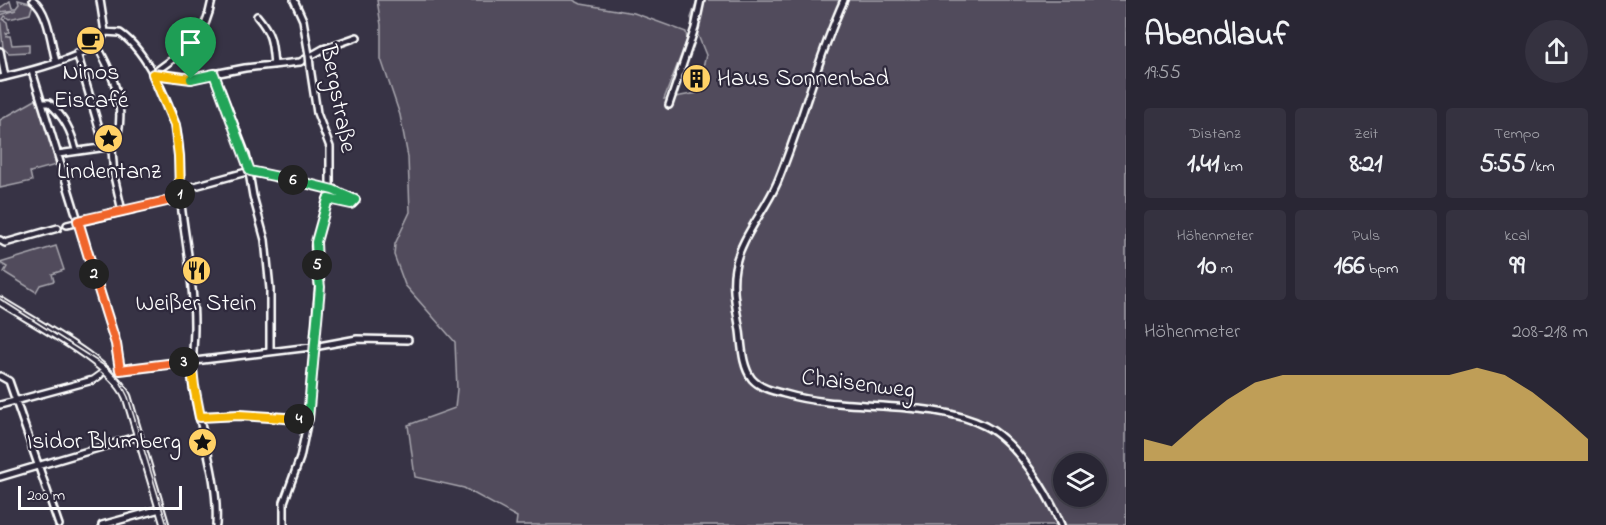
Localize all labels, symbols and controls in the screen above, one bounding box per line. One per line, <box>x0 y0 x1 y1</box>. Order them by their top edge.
text: Abendlauf <box>1144 12 1289 60</box>
pin <box>165 17 216 79</box>
button: share <box>1525 20 1588 83</box>
cafe icon: Ninos Eiscafé <box>75 24 107 56</box>
icon: arrive <box>174 26 207 59</box>
street label: Bergstraße <box>309 41 365 156</box>
place label: Ninos Eiscafé <box>53 56 129 119</box>
text: 19:55 <box>1144 59 1181 88</box>
place label: Haus Sonnenbad <box>717 62 890 97</box>
building icon: Haus Sonnenbad <box>680 63 712 95</box>
text: Distanz <box>1189 122 1241 146</box>
text: Zeit <box>1354 122 1378 146</box>
text: Tempo <box>1494 122 1540 146</box>
place icon: Lindentanz <box>93 123 125 155</box>
text: 1.41 <box>1187 146 1220 184</box>
text: 8:21 <box>1349 146 1383 184</box>
text: 5:55 <box>1479 146 1526 184</box>
place label: Lindentanz <box>57 155 162 190</box>
text: km <box>1220 155 1243 179</box>
text: /km <box>1526 155 1555 179</box>
pin: 6 <box>278 165 308 195</box>
text: 6 <box>289 168 297 192</box>
pin: 1 <box>165 179 195 209</box>
text: 1 <box>177 182 183 206</box>
text: Höhenmeter <box>1177 224 1253 248</box>
text: Puls <box>1352 224 1380 248</box>
text: kcal <box>1504 224 1530 248</box>
text: 10 <box>1197 248 1217 286</box>
text: 166 <box>1334 248 1365 286</box>
text: 99 <box>1509 248 1525 286</box>
pin: 5 <box>302 250 332 280</box>
text: 5 <box>312 253 322 277</box>
restaurant icon: Weißer Stein <box>180 255 212 287</box>
text: m <box>1217 257 1233 281</box>
text: bpm <box>1365 257 1398 281</box>
pin: 2 <box>79 259 109 289</box>
text: 2 <box>90 262 98 286</box>
place label: Weißer Stein <box>136 287 256 322</box>
text: Höhenmeter <box>1144 318 1240 347</box>
text: 208–218 m <box>1512 318 1588 347</box>
pin: 3 <box>169 347 199 377</box>
text: 3 <box>181 350 187 374</box>
street label: Chaisenweg <box>799 361 917 409</box>
pin: 4 <box>284 404 314 434</box>
text: 4 <box>296 407 302 431</box>
place label: Isidor Blumberg <box>27 425 181 460</box>
place icon: Isidor Blumberg <box>186 426 218 458</box>
map controls <box>1053 453 1107 507</box>
button: layers <box>1053 453 1107 507</box>
scale bar <box>18 483 182 510</box>
text: 200 m <box>27 484 65 508</box>

